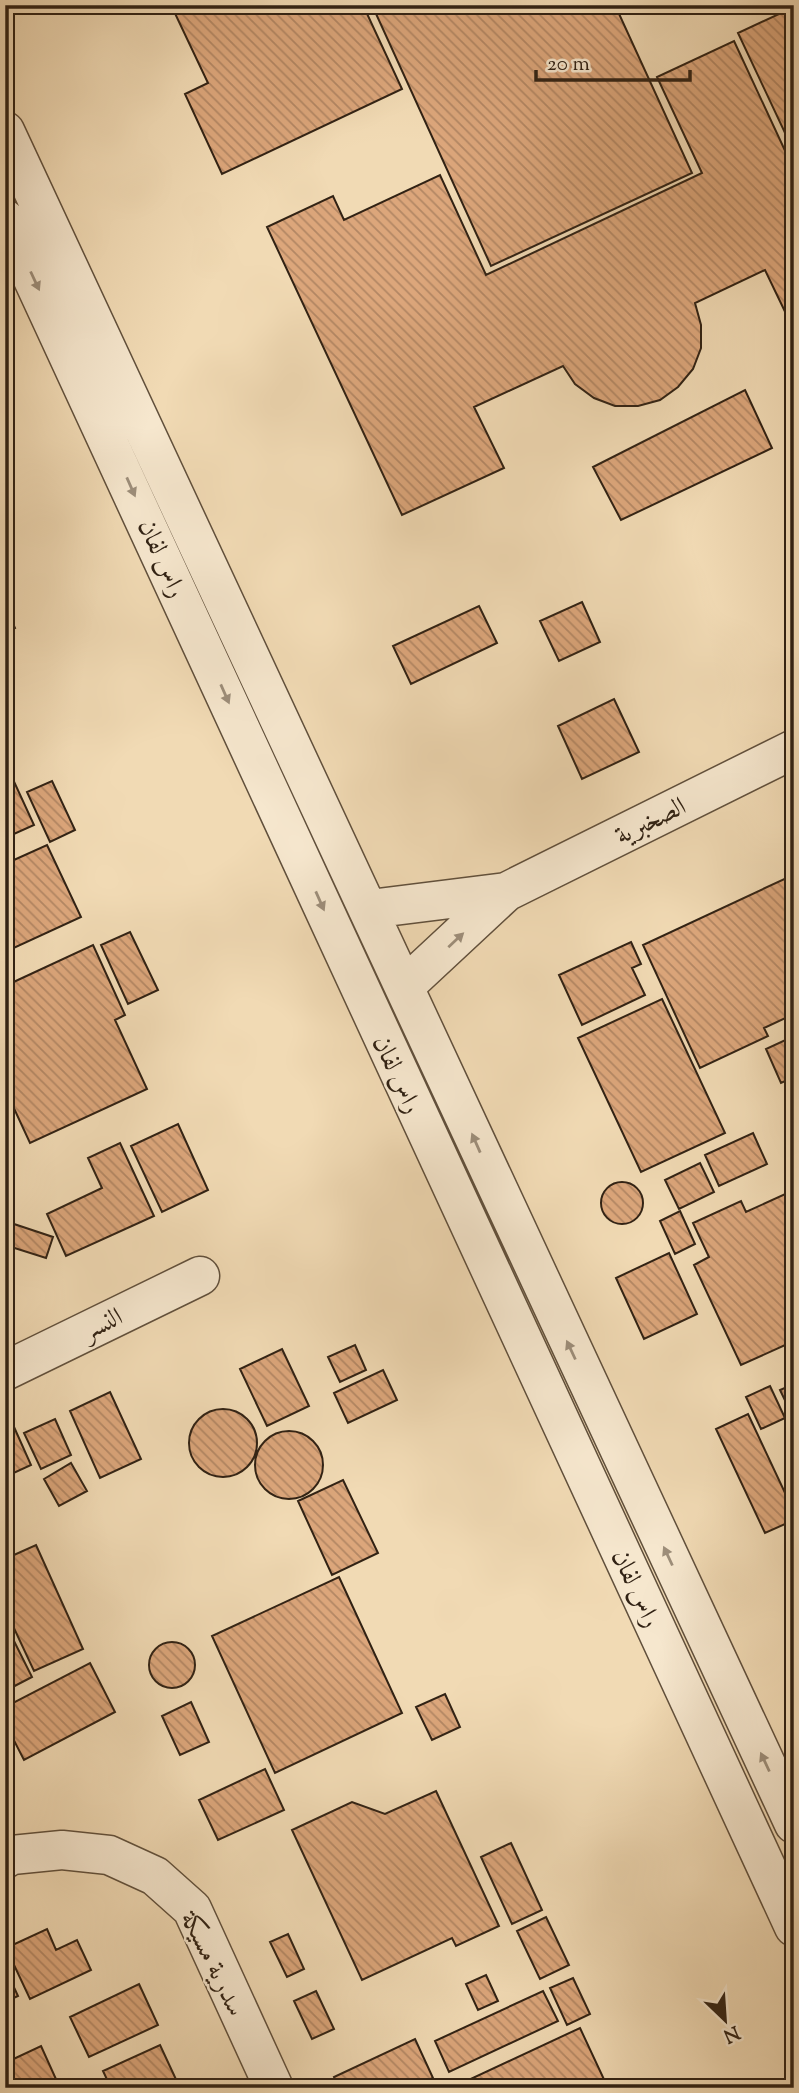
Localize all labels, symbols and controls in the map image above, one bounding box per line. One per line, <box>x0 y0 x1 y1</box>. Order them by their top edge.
scale bar <box>536 38 690 82</box>
text: 20 m <box>547 50 590 80</box>
one-way arrow <box>29 271 40 291</box>
one-way arrow <box>125 477 137 497</box>
street label: راس لفان <box>127 514 194 604</box>
one-way arrow <box>219 684 231 704</box>
street label: الصخبرية <box>609 789 693 855</box>
one-way arrow <box>314 891 325 911</box>
one-way arrow <box>447 933 464 949</box>
street label: راس لفان <box>362 1030 430 1120</box>
one-way arrow <box>470 1133 482 1153</box>
street label: النسر <box>74 1300 130 1352</box>
one-way arrow <box>566 1340 577 1360</box>
street label: راس لفان <box>601 1544 669 1634</box>
one-way arrow <box>663 1546 674 1566</box>
one-way arrow <box>759 1752 771 1772</box>
street label: سدرية مسيكة <box>170 1903 253 2023</box>
north arrow <box>690 1984 760 2054</box>
text: N <box>719 2018 744 2049</box>

